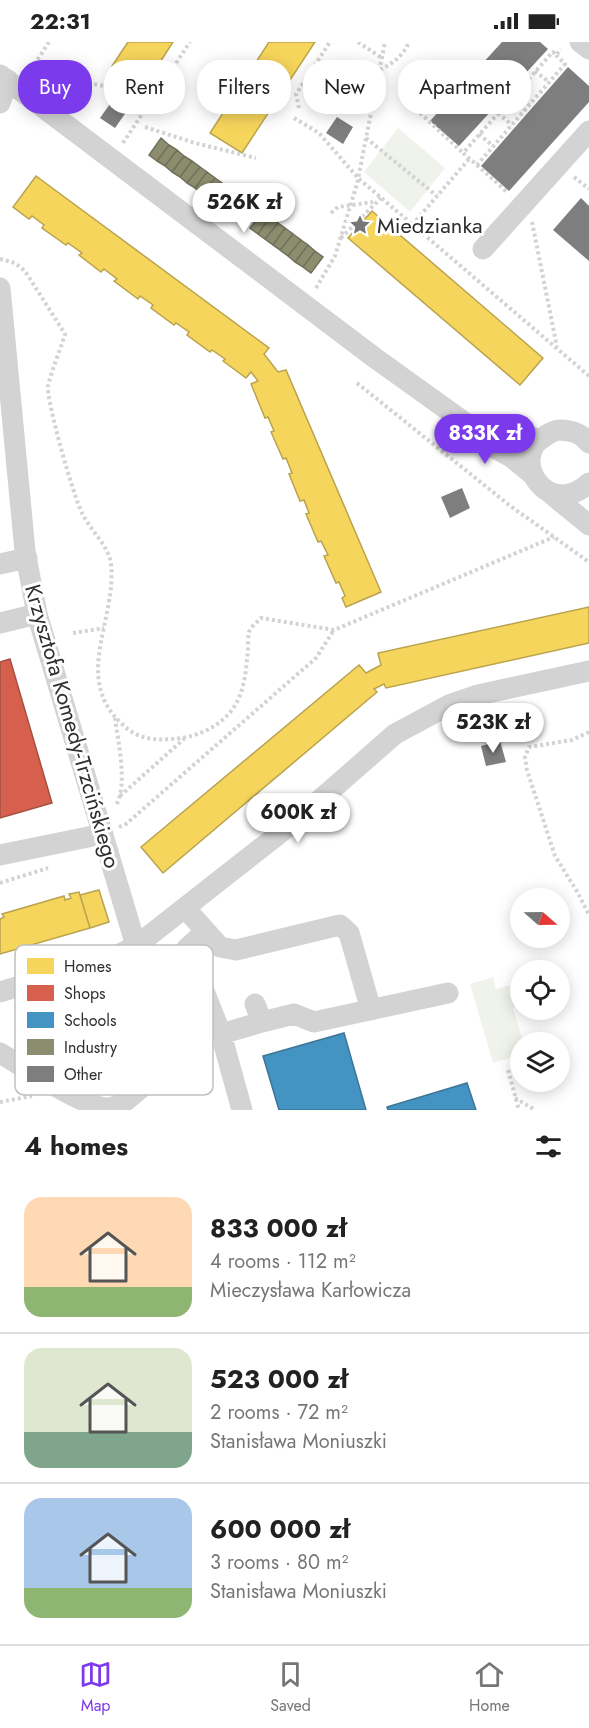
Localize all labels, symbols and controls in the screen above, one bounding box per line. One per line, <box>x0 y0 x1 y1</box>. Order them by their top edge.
text: 22:31 <box>30 5 91 37</box>
chip: Buy <box>18 60 92 114</box>
chip: Rent <box>104 60 185 114</box>
chip: Filters <box>197 60 291 114</box>
chip: New <box>303 60 386 114</box>
chip: Apartment <box>398 60 531 114</box>
pin: 526K zł <box>189 183 299 234</box>
text: 526K zł <box>206 188 282 217</box>
place label: Miedzianka <box>377 209 483 241</box>
place icon: Miedzianka <box>348 213 372 237</box>
pin: 833K zł <box>430 414 540 465</box>
text: 833K zł <box>448 419 522 448</box>
street label: Krzysztofa Komedy-Trzcińskiego <box>17 580 129 872</box>
pin: 523K zł <box>438 703 548 754</box>
text: 523K zł <box>456 708 530 737</box>
pin: 600K zł <box>243 793 353 844</box>
text: 600K zł <box>260 798 336 827</box>
north arrow <box>510 888 570 948</box>
map controls <box>510 888 570 1092</box>
legend <box>15 945 213 1095</box>
text: Homes <box>64 955 111 978</box>
button: locate <box>510 960 570 1020</box>
text: Shops <box>64 982 105 1005</box>
text: Schools <box>64 1009 116 1032</box>
button: layers <box>510 1032 570 1092</box>
text: Industry <box>64 1036 118 1059</box>
text: Other <box>64 1063 103 1086</box>
text: 4 homes <box>24 1127 128 1165</box>
icon: filters <box>532 1130 565 1163</box>
text: 833 000 zł <box>210 1209 346 1247</box>
icon: home <box>72 1221 144 1293</box>
text: 4 rooms · 112 m² <box>210 1247 356 1276</box>
text: Mieczysława Karłowicza <box>210 1276 411 1305</box>
text: 523 000 zł <box>210 1360 348 1398</box>
icon: home <box>72 1372 144 1444</box>
text: 2 rooms · 72 m² <box>210 1398 348 1427</box>
text: Stanisława Moniuszki <box>210 1427 387 1456</box>
text: 600 000 zł <box>210 1510 350 1548</box>
icon: home <box>72 1522 144 1594</box>
text: 3 rooms · 80 m² <box>210 1548 348 1577</box>
text: Stanisława Moniuszki <box>210 1577 387 1606</box>
tab: Map <box>79 1658 112 1717</box>
tab: Saved <box>270 1658 311 1717</box>
tab: Home <box>469 1658 510 1717</box>

